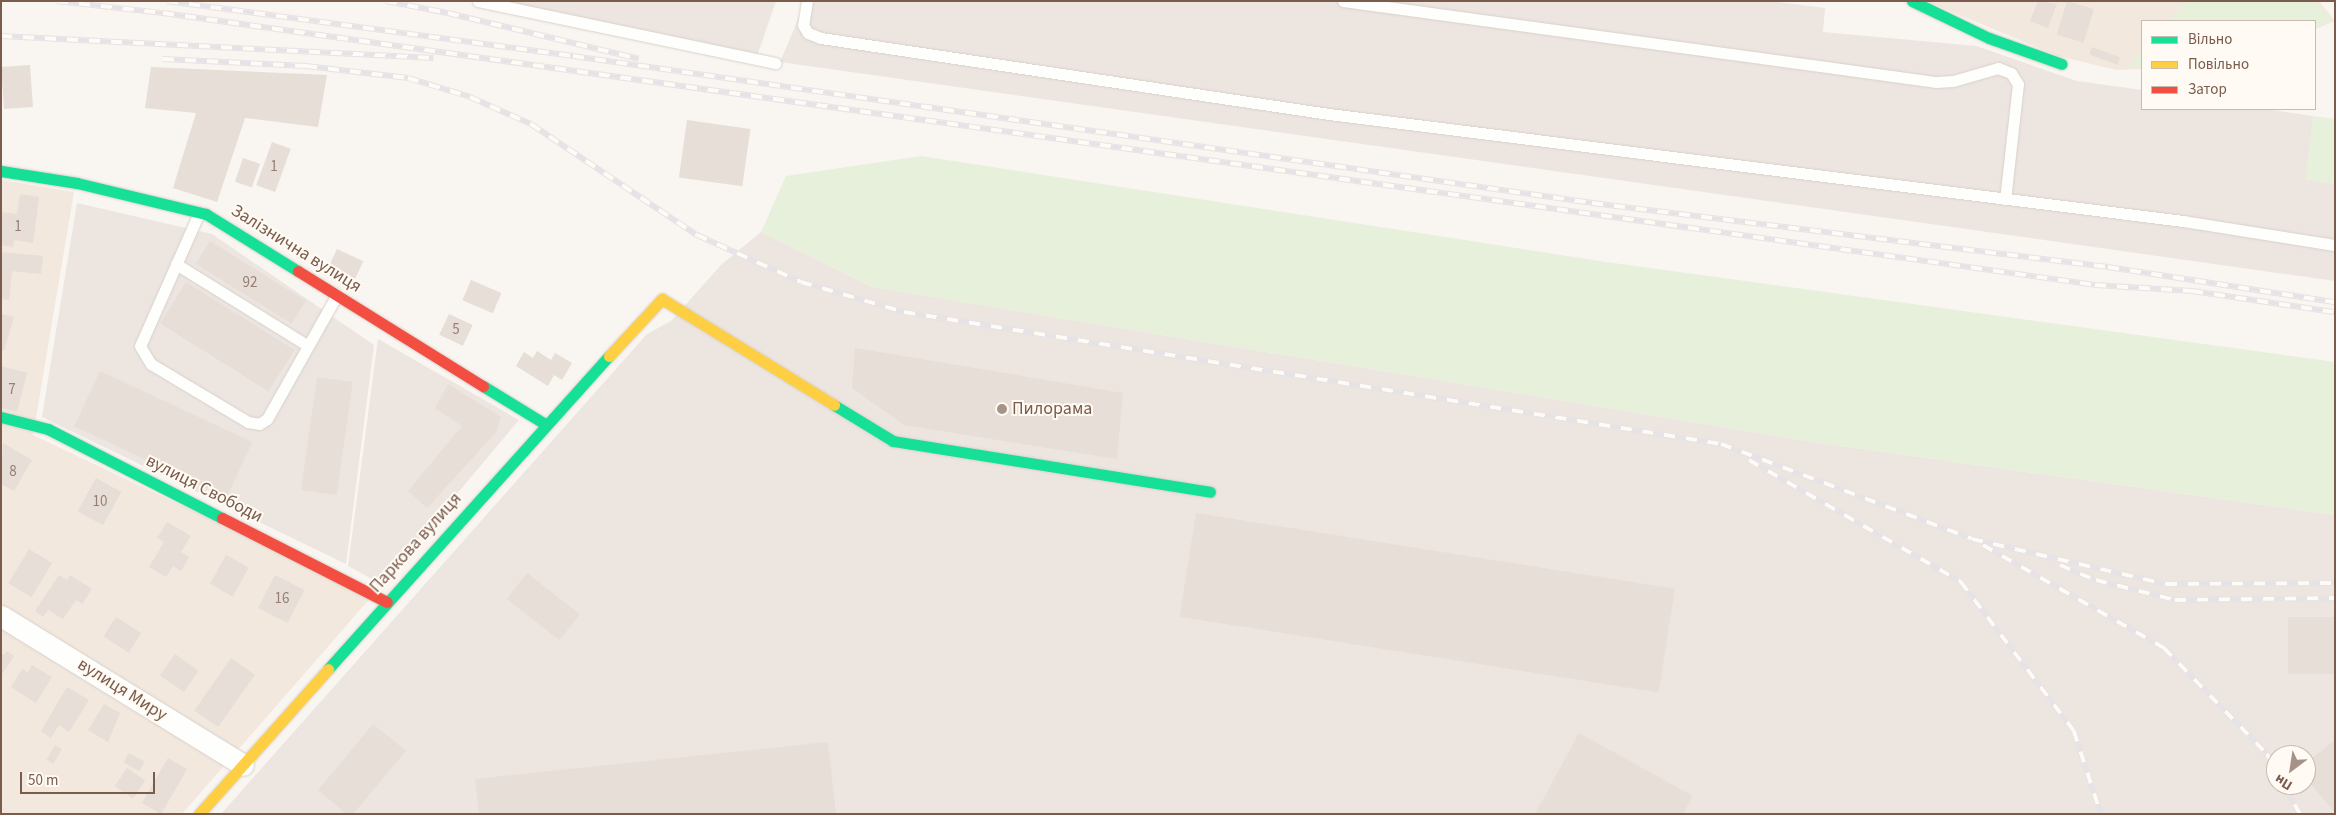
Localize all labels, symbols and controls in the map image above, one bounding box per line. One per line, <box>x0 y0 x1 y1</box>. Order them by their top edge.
legend <box>2141 20 2316 110</box>
text: Вільно <box>2188 29 2232 50</box>
text: Повільно <box>2188 54 2249 75</box>
text: Затор <box>2188 79 2227 100</box>
house number: 1 <box>270 158 278 176</box>
street label: Залізнична вулиця <box>227 200 365 298</box>
house number: 1 <box>14 218 22 236</box>
house number: 92 <box>243 274 257 292</box>
house number: 5 <box>452 321 460 339</box>
house number: 7 <box>8 381 16 399</box>
place label: Пилорама <box>1012 398 1092 420</box>
marker: Пилорама <box>996 403 1008 415</box>
street label: вулиця Свободи <box>142 450 266 528</box>
house number: 8 <box>9 463 17 481</box>
street label: Паркова вулиця <box>365 488 467 598</box>
house number: 10 <box>93 493 107 511</box>
house number: 16 <box>275 590 289 608</box>
street label: вулиця Миру <box>73 654 171 726</box>
north arrow <box>2266 745 2316 795</box>
scale bar <box>22 762 158 794</box>
text: Пн <box>2271 769 2296 795</box>
text: 50 m <box>28 770 58 791</box>

